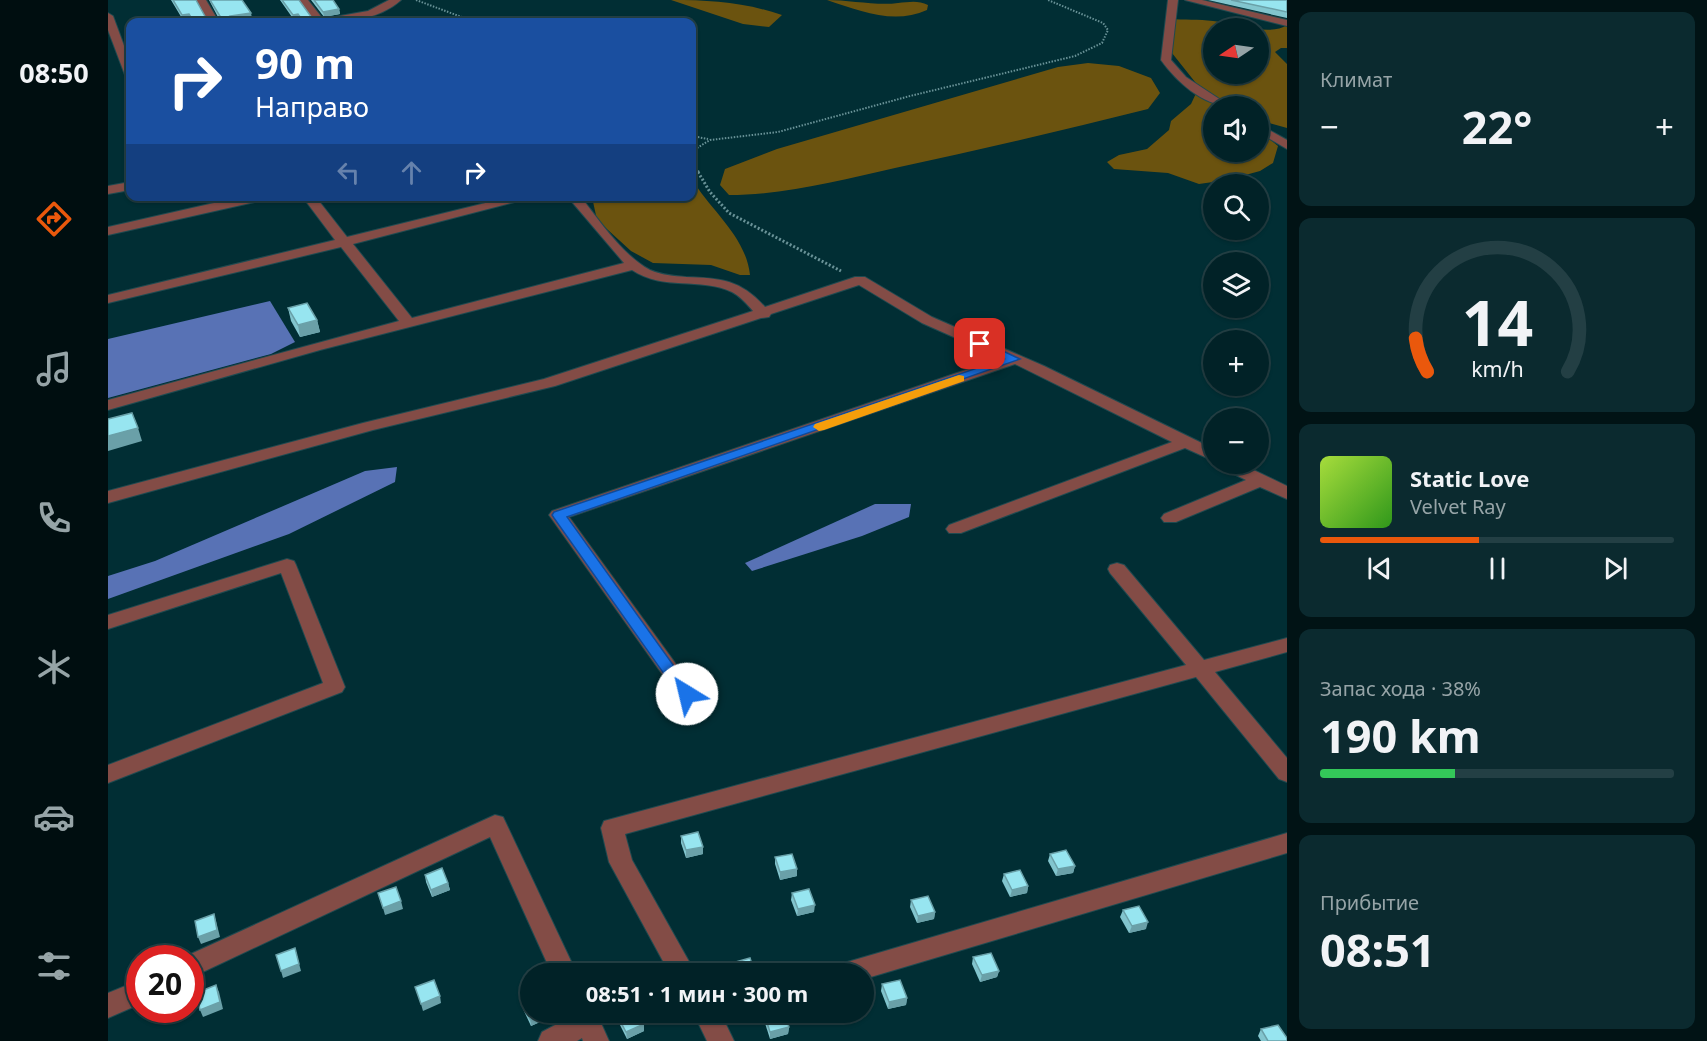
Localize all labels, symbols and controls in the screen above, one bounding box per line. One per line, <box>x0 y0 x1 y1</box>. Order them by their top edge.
north arrow <box>1203 18 1269 84</box>
map controls <box>1203 18 1269 474</box>
text: 90 m <box>255 34 355 91</box>
icon: right <box>156 42 234 120</box>
text: 08:50 <box>19 54 89 91</box>
text: Климат <box>1320 66 1392 93</box>
text: Направо <box>255 88 369 125</box>
button: sound <box>1203 96 1269 162</box>
text: 22° <box>1462 96 1532 157</box>
text: − <box>1320 104 1339 149</box>
text: + <box>1655 104 1674 149</box>
icon: left <box>332 156 365 189</box>
icon: ahead <box>395 156 428 189</box>
icon: right <box>458 156 491 189</box>
button: search <box>1203 174 1269 240</box>
icon: directions <box>33 198 75 240</box>
button: layers <box>1203 252 1269 318</box>
text: 14 <box>1461 279 1533 364</box>
pin <box>954 318 1005 369</box>
icon: arrive <box>963 327 996 360</box>
button: + <box>1203 330 1269 396</box>
icon: music <box>33 348 75 390</box>
text: km/h <box>1471 354 1523 383</box>
button: − <box>1203 408 1269 474</box>
text: Static Love <box>1410 463 1529 493</box>
text: Velvet Ray <box>1410 493 1506 520</box>
icon: phone <box>33 497 75 539</box>
icon: previous <box>1363 552 1396 585</box>
icon: pause <box>1481 552 1514 585</box>
icon: next <box>1599 552 1632 585</box>
icon: climate <box>33 646 75 688</box>
position arrow <box>655 662 719 726</box>
text: Запас хода · 38% <box>1320 675 1481 702</box>
text: 190 km <box>1320 705 1481 766</box>
icon: car <box>33 796 75 838</box>
text: Прибытие <box>1320 889 1419 916</box>
text: 08:51 <box>1320 919 1436 980</box>
icon: filters <box>33 945 75 987</box>
speed limit sign: 20 <box>126 945 204 1023</box>
text: 08:51 · 1 мин · 300 m <box>586 978 808 1008</box>

